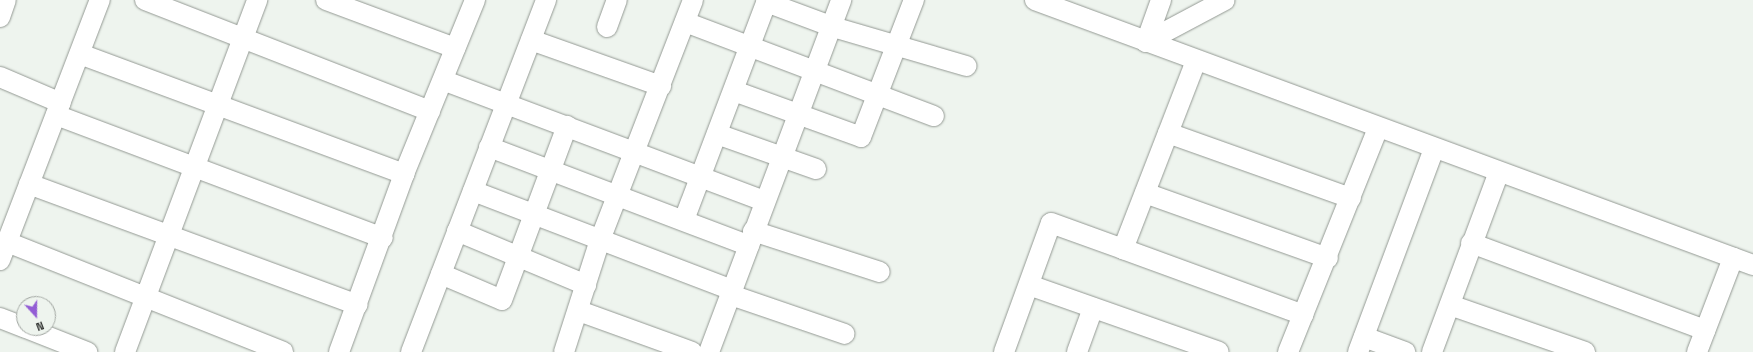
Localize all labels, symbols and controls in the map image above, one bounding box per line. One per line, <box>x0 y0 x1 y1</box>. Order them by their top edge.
north arrow <box>16 296 56 336</box>
text: N <box>34 318 46 334</box>

